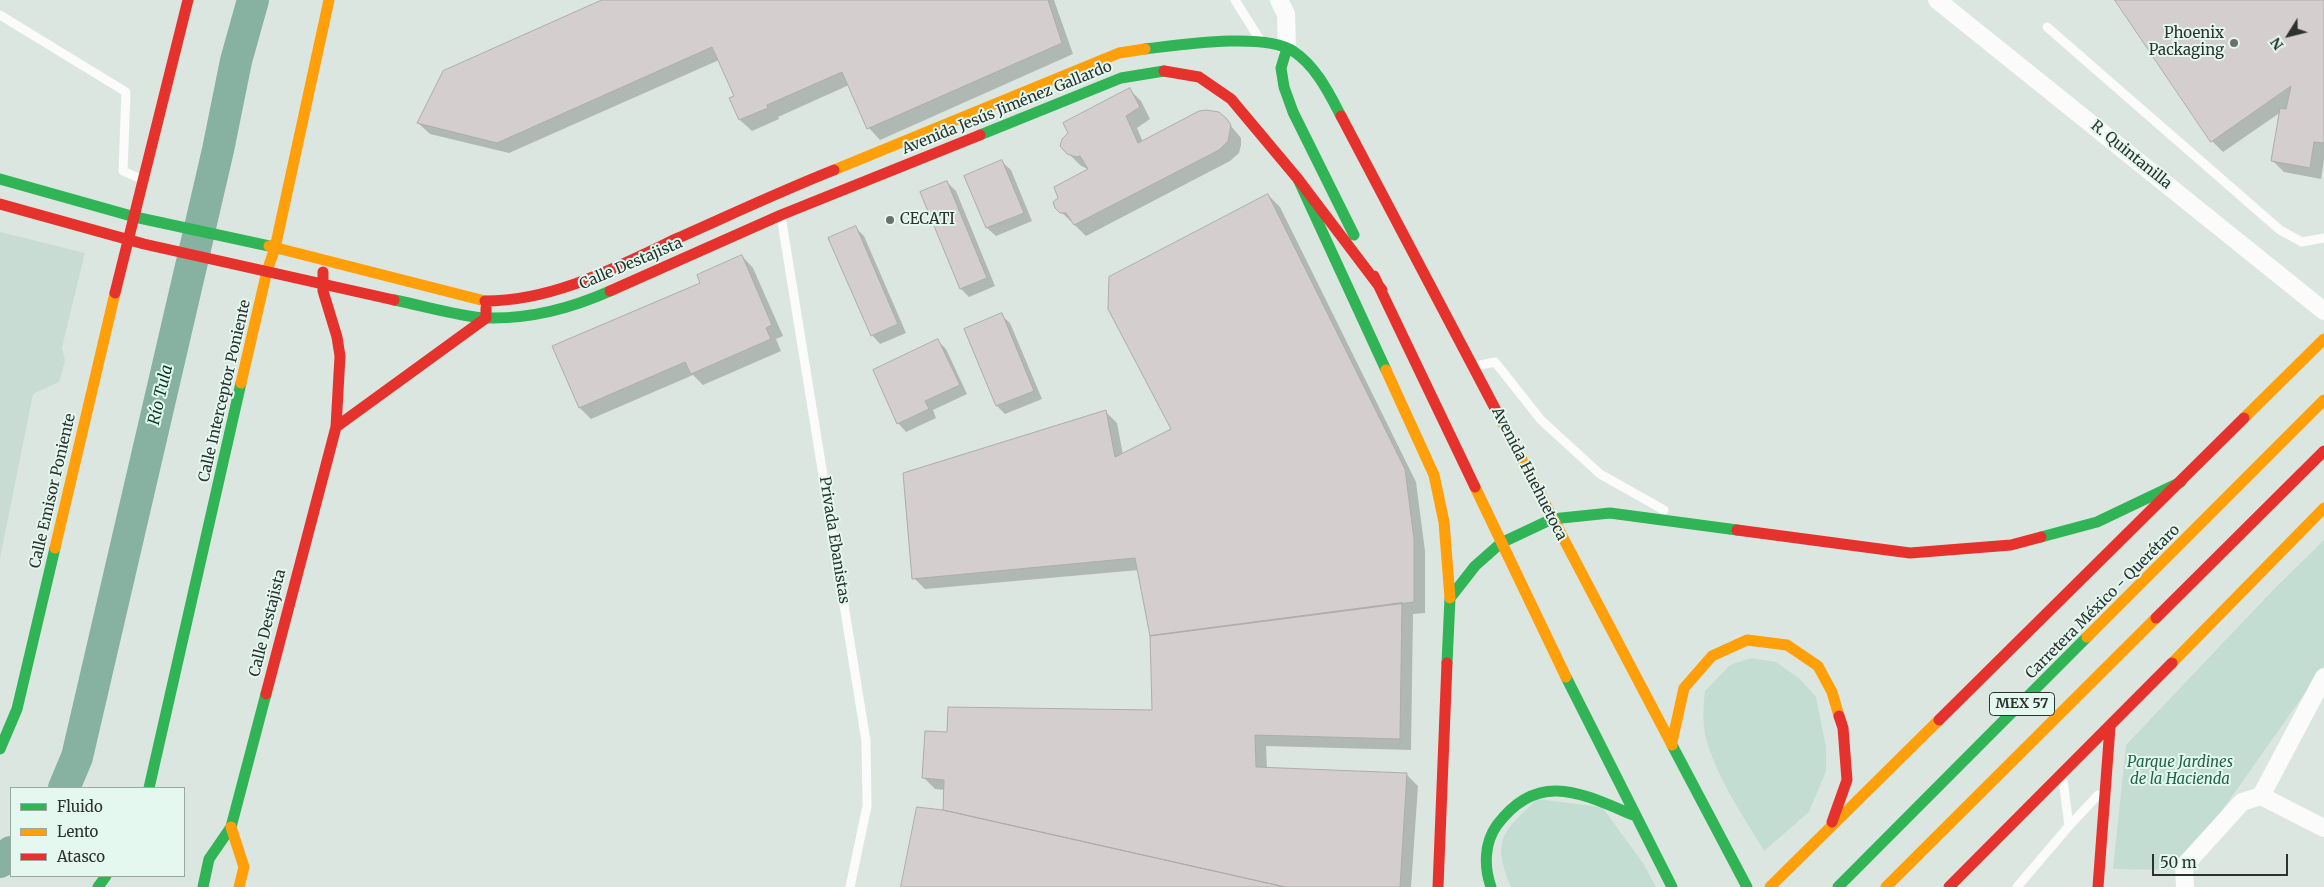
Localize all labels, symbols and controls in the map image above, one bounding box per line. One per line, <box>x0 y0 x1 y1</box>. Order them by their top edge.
north arrow <box>2264 10 2314 60</box>
place label: Phoenix Packaging <box>2149 25 2224 60</box>
text: N <box>2266 34 2287 54</box>
marker: Phoenix Packaging <box>2228 37 2240 49</box>
street label: Avenida Jesús Jiménez Gallardo <box>899 58 1115 158</box>
street label: R. Quintanilla <box>2087 117 2175 193</box>
place label: CECATI <box>900 211 955 229</box>
marker: CECATI <box>884 214 896 226</box>
street label: Calle Destajista <box>577 234 685 294</box>
street label: Calle Interceptor Poniente <box>195 298 255 484</box>
water label: Río Tula <box>145 363 177 427</box>
street label: Avenida Huehuetoca <box>1488 404 1570 544</box>
street label: Calle Emisor Poniente <box>26 412 80 570</box>
street label: Privada Ebanistas <box>815 475 853 605</box>
street label: Carretera México - Querétaro <box>2022 521 2184 683</box>
street label: Calle Destajista <box>246 567 290 679</box>
road number: MEX 57 <box>1990 692 2054 716</box>
park label: Parque Jardines de la Hacienda <box>2127 754 2233 789</box>
legend <box>10 787 185 877</box>
text: Fluido <box>57 797 103 816</box>
text: Lento <box>57 822 98 841</box>
scale bar <box>2154 844 2290 876</box>
text: Atasco <box>57 847 105 866</box>
text: 50 m <box>2160 853 2197 872</box>

